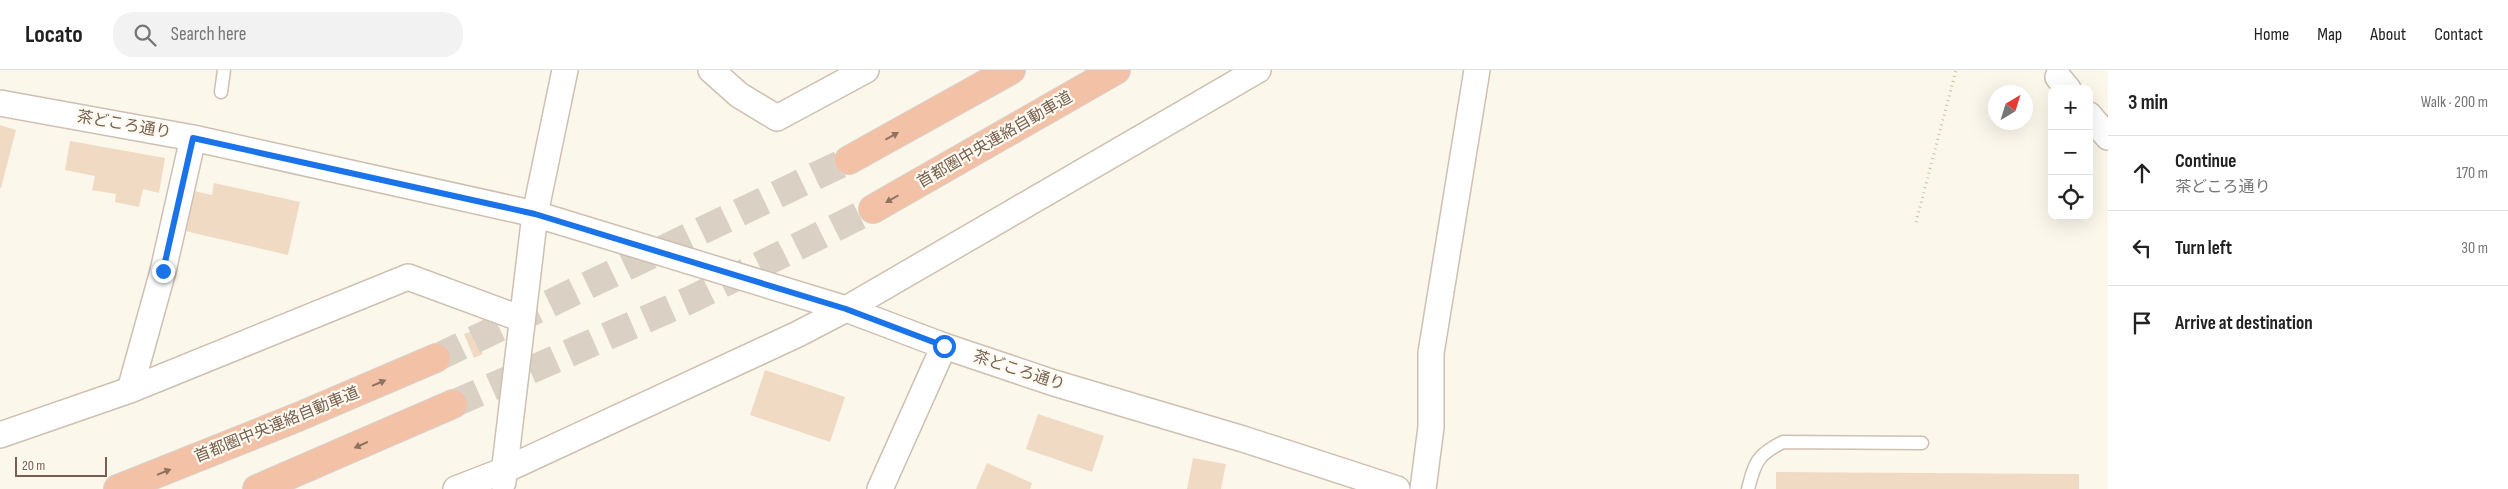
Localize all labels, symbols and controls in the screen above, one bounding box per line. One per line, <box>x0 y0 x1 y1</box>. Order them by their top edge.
search box <box>113 12 463 57</box>
text: Locato <box>25 20 83 49</box>
icon: search <box>131 21 159 49</box>
text: Search here <box>171 23 246 46</box>
text: Home <box>2254 24 2289 45</box>
text: Map <box>2317 24 2342 45</box>
text: About <box>2370 24 2406 45</box>
text: Contact <box>2434 24 2483 45</box>
north arrow <box>1988 85 2033 130</box>
map controls <box>2048 85 2093 220</box>
button: + <box>2048 85 2093 130</box>
street label: 首都圏中央連絡自動車道 <box>914 88 1076 192</box>
text: 3 min <box>2128 90 2168 115</box>
text: Walk · 200 m <box>2421 93 2488 112</box>
street label: 茶どころ通り <box>75 107 173 143</box>
button: − <box>2048 130 2093 175</box>
one-way arrow <box>885 132 898 141</box>
text: Continue <box>2175 150 2236 173</box>
icon: ahead <box>2128 159 2156 187</box>
text: 170 m <box>2456 164 2488 183</box>
button: locate <box>2048 175 2093 220</box>
text: 茶どころ通り <box>2175 178 2271 197</box>
one-way arrow <box>885 194 898 203</box>
icon: left <box>2128 234 2156 262</box>
text: Turn left <box>2175 237 2232 260</box>
text: 30 m <box>2461 239 2488 258</box>
route end <box>152 260 175 283</box>
icon: arrive <box>2128 309 2156 337</box>
text: Arrive at destination <box>2175 312 2313 335</box>
route start <box>933 335 956 358</box>
street label: 茶どころ通り <box>971 347 1067 395</box>
one-way arrow <box>371 378 386 386</box>
street label: 首都圏中央連絡自動車道 <box>192 383 362 467</box>
one-way arrow <box>354 442 368 450</box>
scale bar <box>15 454 108 477</box>
text: 20 m <box>22 457 45 474</box>
one-way arrow <box>157 467 171 475</box>

